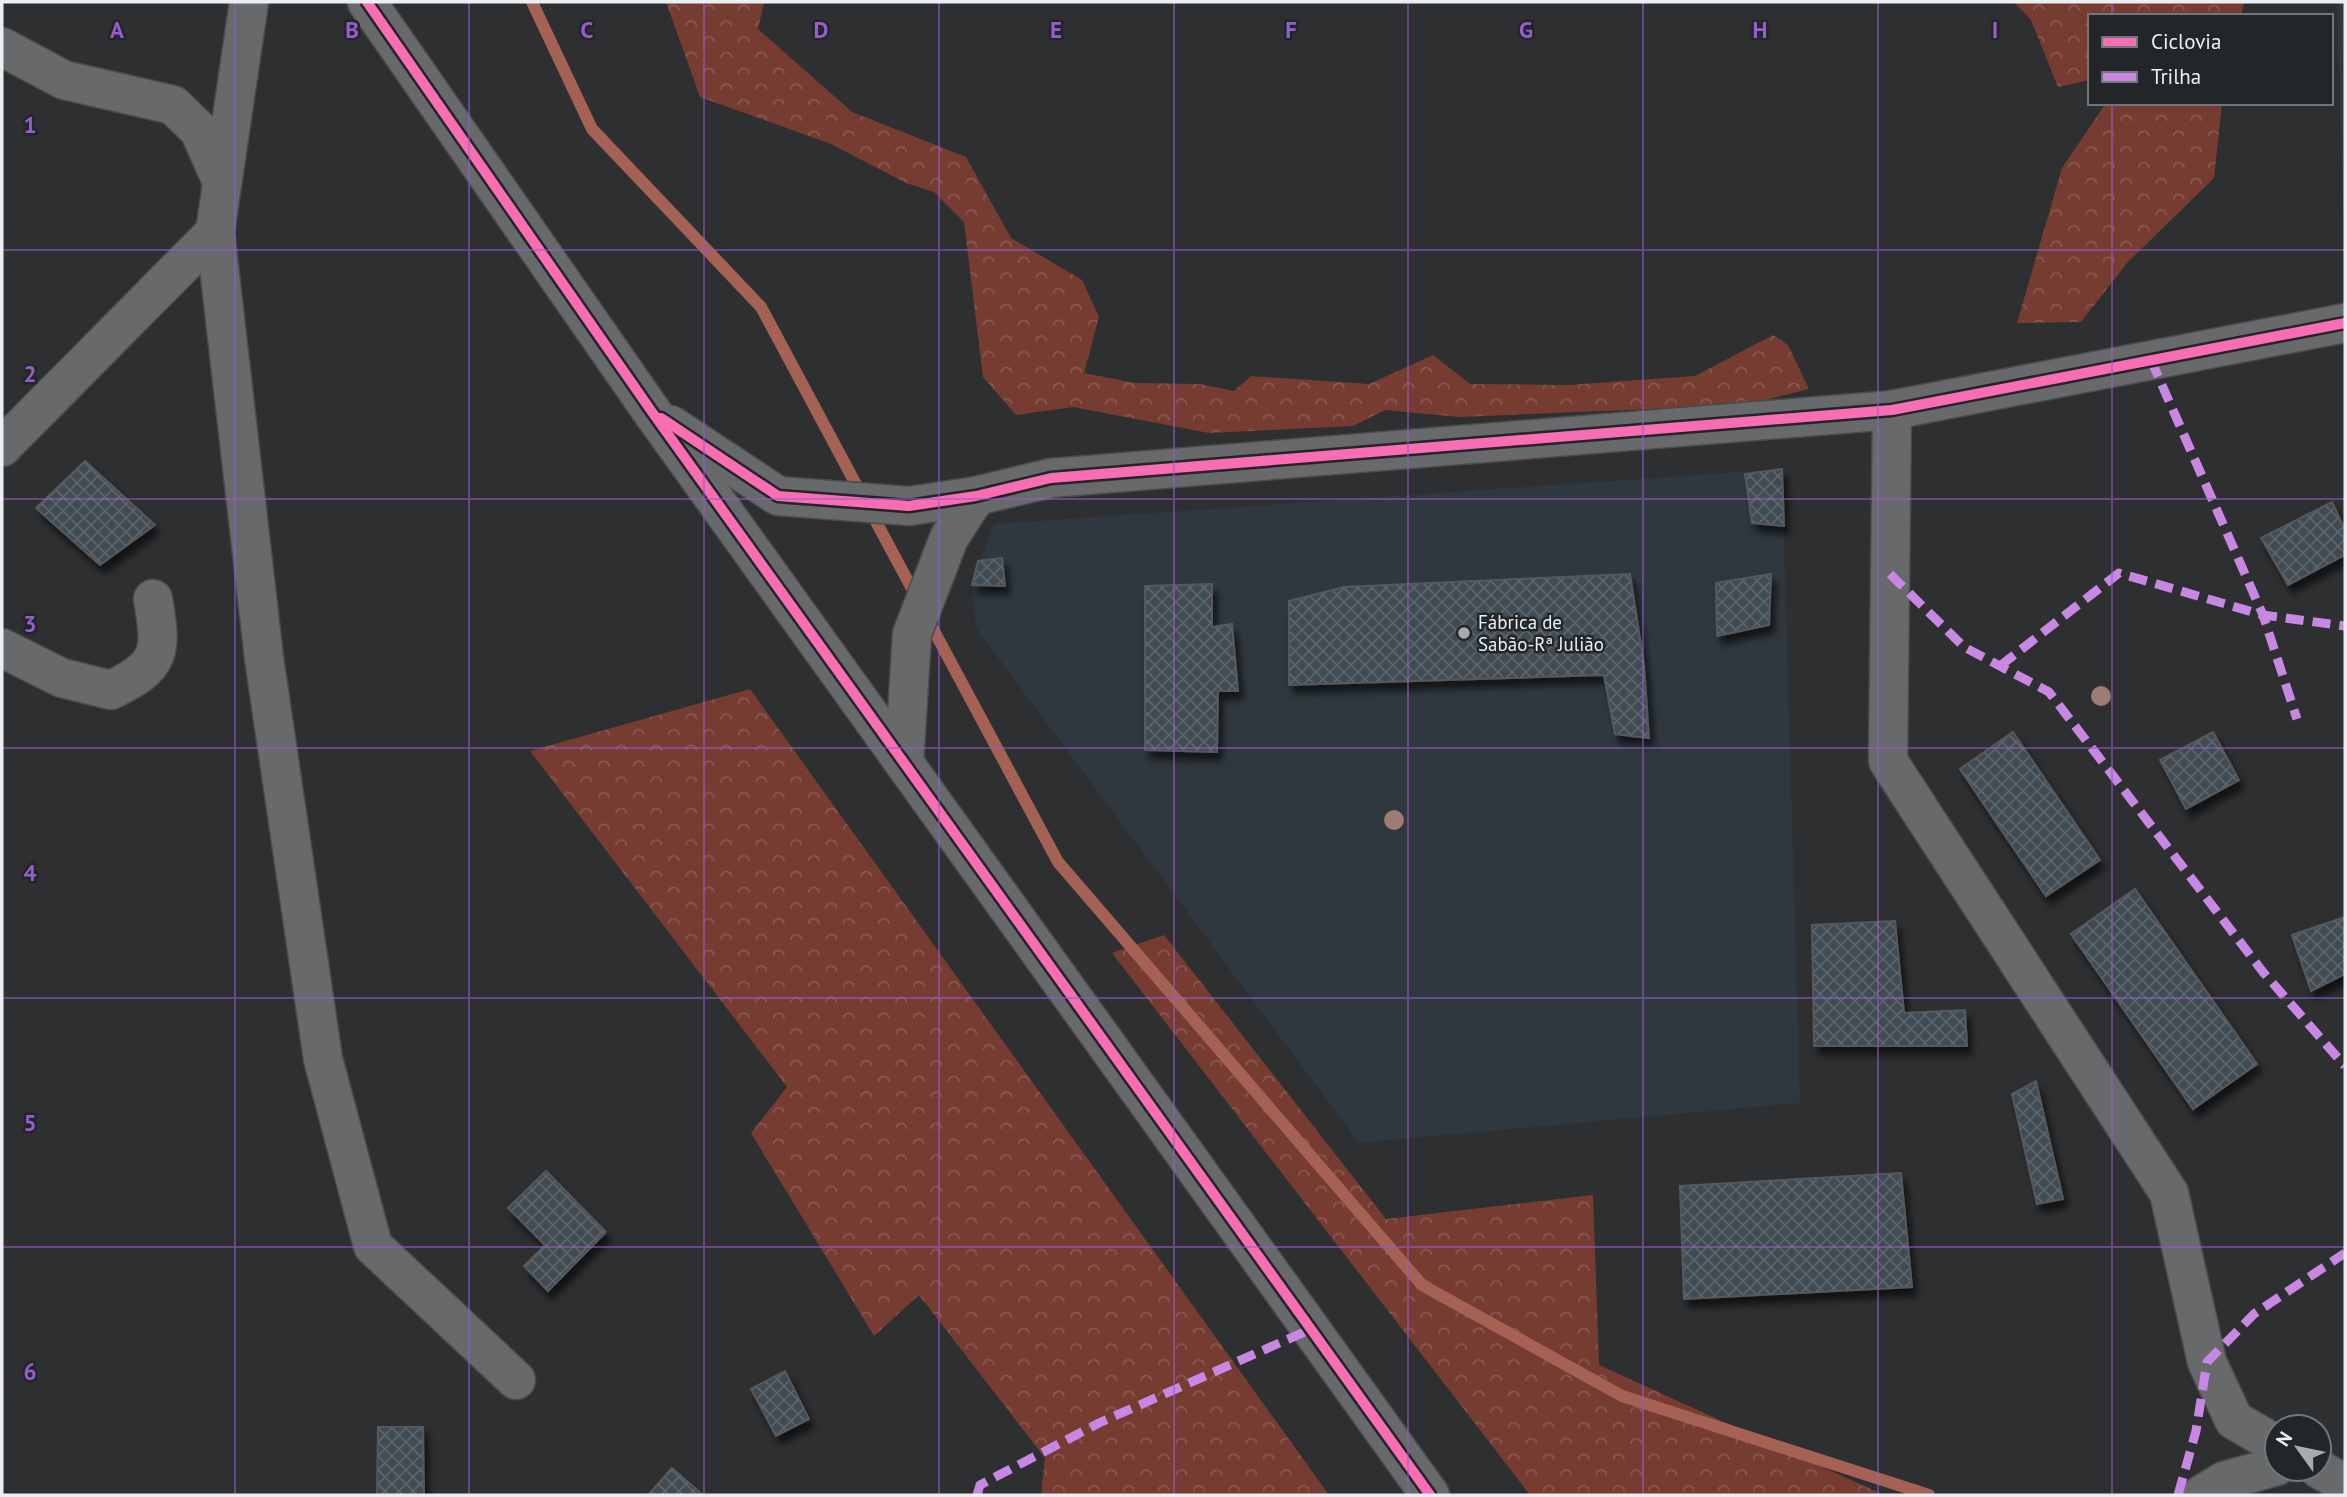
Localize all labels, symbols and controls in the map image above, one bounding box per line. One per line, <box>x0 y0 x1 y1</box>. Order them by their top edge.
legend <box>2088 14 2333 105</box>
text: A <box>110 15 124 44</box>
text: B <box>345 15 359 44</box>
text: C <box>581 15 594 44</box>
text: D <box>814 15 828 44</box>
text: E <box>1050 15 1062 44</box>
text: F <box>1285 15 1297 44</box>
text: G <box>1519 15 1533 44</box>
text: H <box>1753 15 1767 44</box>
text: I <box>1992 15 1998 44</box>
text: Ciclovia <box>2151 28 2221 55</box>
text: Trilha <box>2151 63 2201 90</box>
text: 1 <box>23 110 37 139</box>
text: 2 <box>23 359 37 388</box>
text: 3 <box>23 609 37 638</box>
place label: Fábrica de Sabão-Rª Julião <box>1478 610 1604 656</box>
marker: Fábrica de Sabão-Rª Julião <box>1456 625 1472 641</box>
text: 4 <box>23 858 37 887</box>
text: 5 <box>23 1108 37 1137</box>
text: 6 <box>23 1357 37 1386</box>
north arrow <box>2263 1413 2333 1483</box>
text: N <box>2270 1427 2297 1451</box>

